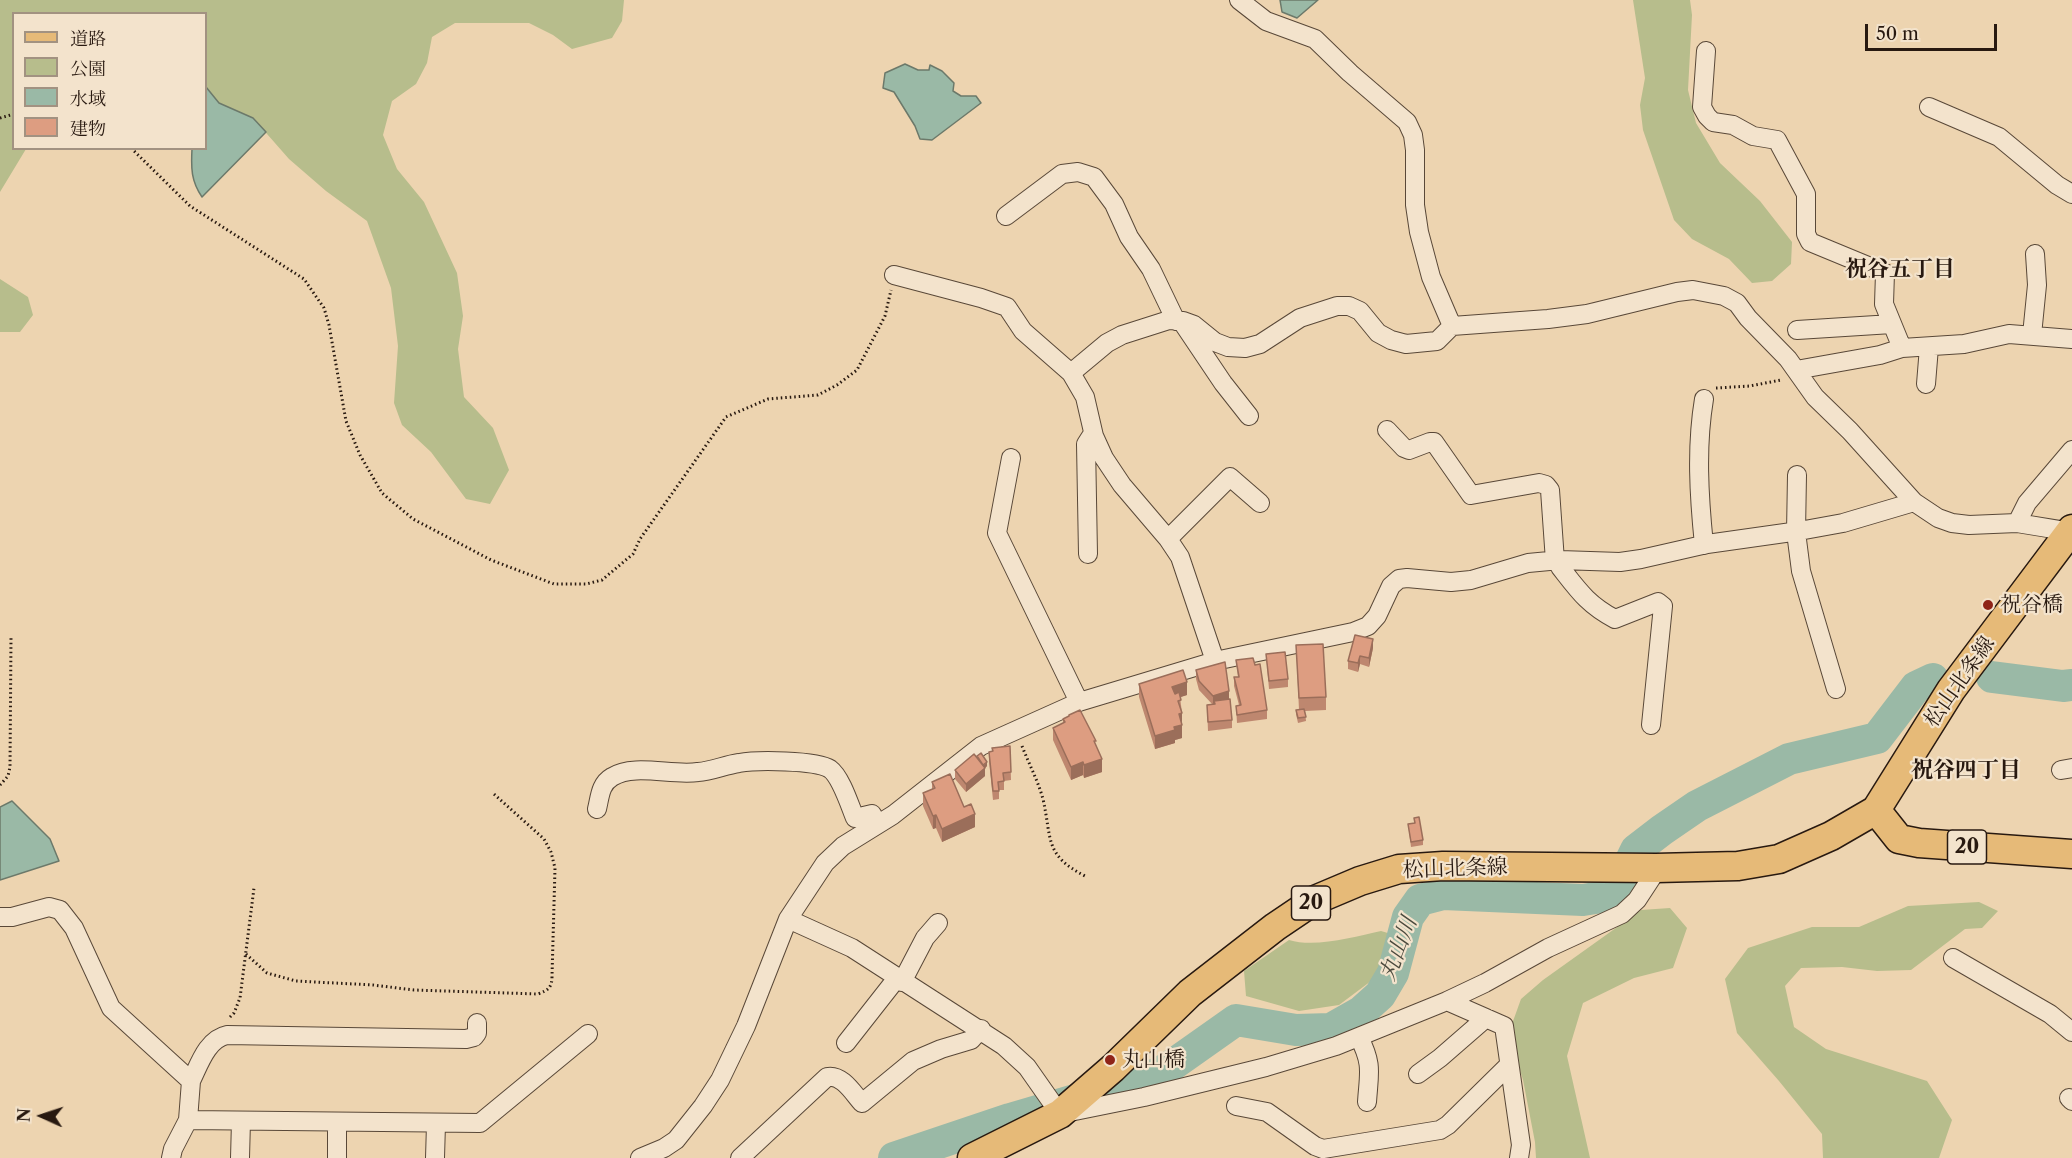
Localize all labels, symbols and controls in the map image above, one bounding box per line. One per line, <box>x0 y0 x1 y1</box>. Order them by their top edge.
legend <box>12 12 207 150</box>
scale bar <box>1868 12 2000 50</box>
text: 50 m <box>1876 23 1919 45</box>
text: 道路 <box>70 28 106 50</box>
text: 公園 <box>70 58 106 80</box>
text: 水域 <box>70 88 106 110</box>
text: 建物 <box>70 118 106 140</box>
district label: 祝谷五丁目 <box>1845 257 1955 283</box>
place label: 祝谷橋 <box>2000 592 2063 618</box>
marker: 祝谷橋 <box>1981 598 1995 612</box>
street label: 松山北条線 <box>1920 632 2000 732</box>
district label: 祝谷四丁目 <box>1911 758 2021 784</box>
road number: 20 <box>1948 830 1986 864</box>
street label: 松山北条線 <box>1402 855 1508 883</box>
road number: 20 <box>1292 886 1330 920</box>
water label: 丸山川 <box>1375 913 1423 985</box>
place label: 丸山橋 <box>1122 1047 1185 1073</box>
marker: 丸山橋 <box>1103 1053 1117 1067</box>
north arrow <box>12 1086 72 1146</box>
text: N <box>14 1108 34 1123</box>

